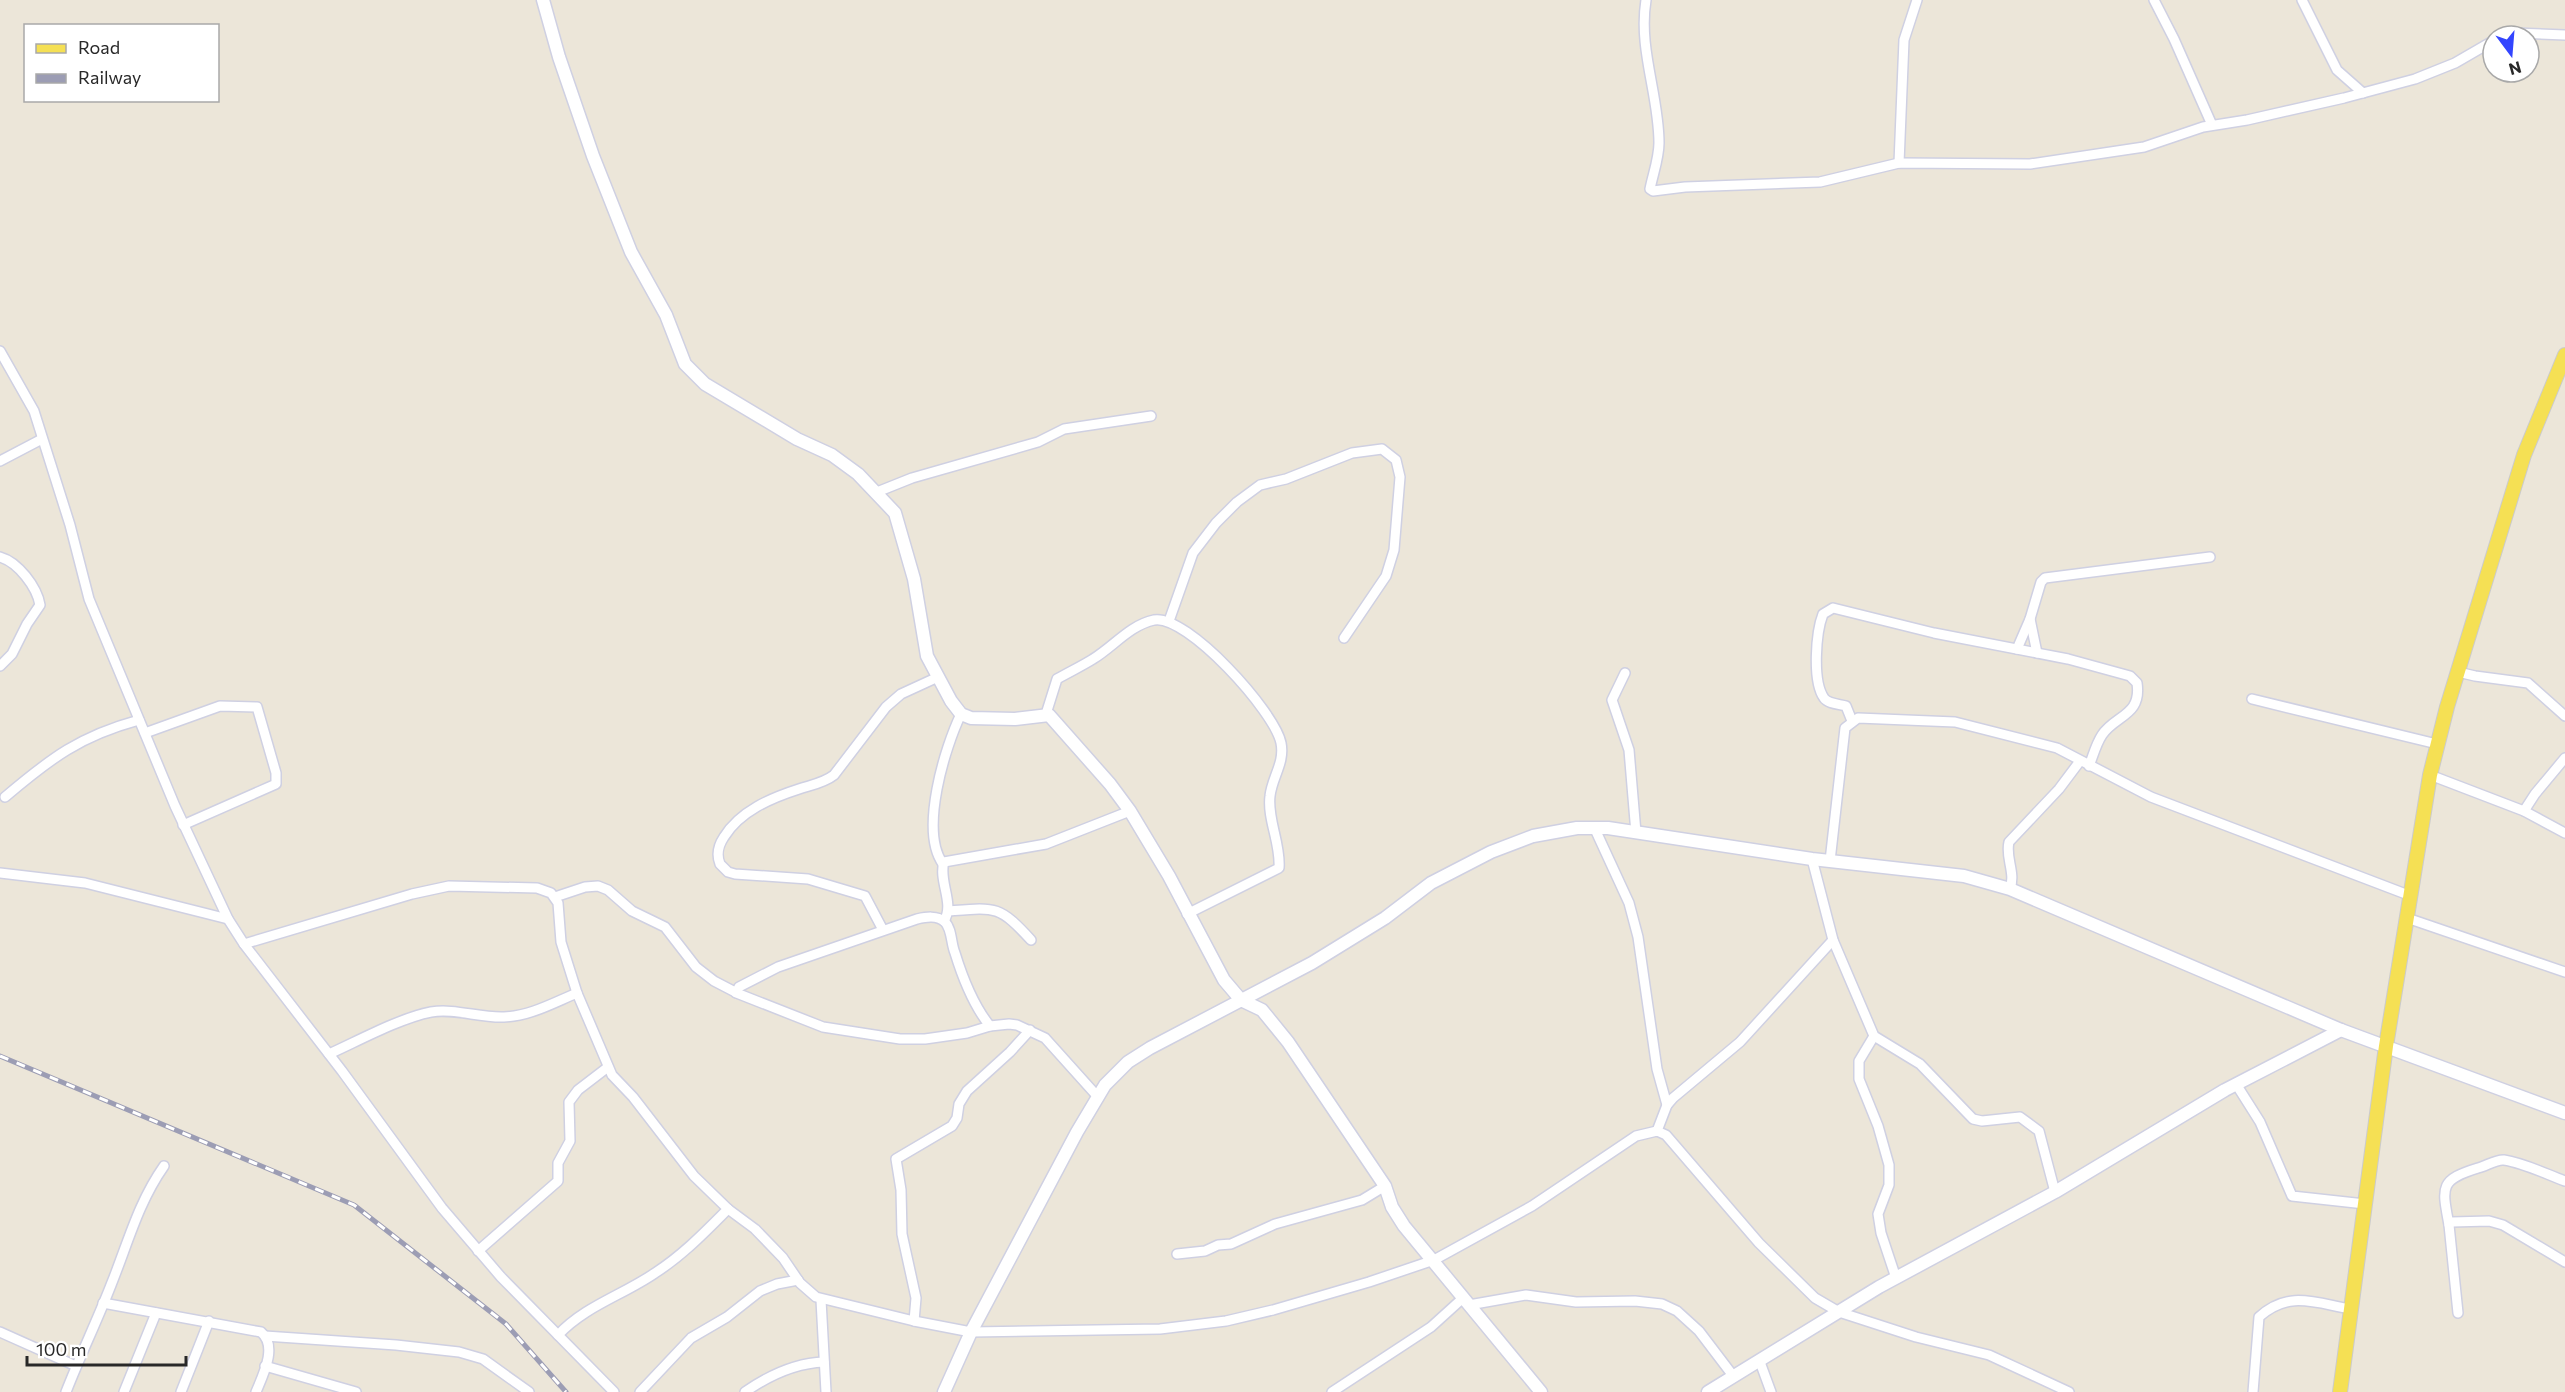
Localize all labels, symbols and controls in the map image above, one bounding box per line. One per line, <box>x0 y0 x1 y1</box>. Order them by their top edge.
legend <box>24 24 219 102</box>
north arrow <box>2481 24 2541 84</box>
text: Road <box>78 36 120 58</box>
text: N <box>2507 58 2524 80</box>
text: Railway <box>78 66 141 88</box>
scale bar <box>27 1329 186 1367</box>
text: 100 m <box>36 1338 86 1360</box>

